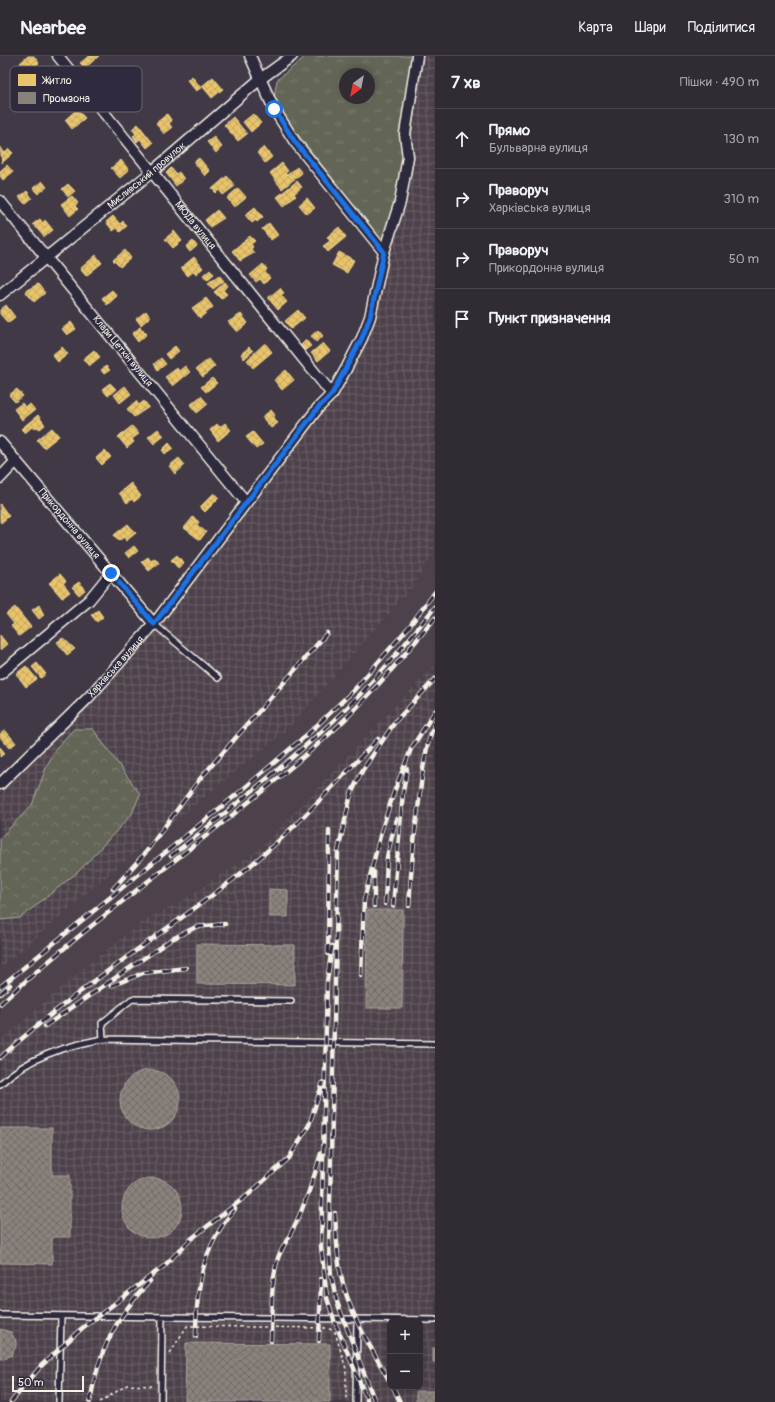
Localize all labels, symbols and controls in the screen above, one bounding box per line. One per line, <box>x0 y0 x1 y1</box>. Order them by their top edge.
text: Nearbee <box>20 16 86 40</box>
text: Карта <box>578 19 613 36</box>
text: Шари <box>635 19 666 36</box>
text: Поділитися <box>688 19 755 36</box>
legend <box>10 66 142 112</box>
north arrow <box>339 68 375 104</box>
text: 7 хв <box>451 72 481 93</box>
text: Житло <box>41 74 72 87</box>
text: Пішки · 490 m <box>680 74 759 90</box>
text: Промзона <box>43 92 90 105</box>
route start <box>265 100 283 118</box>
text: Прямо <box>489 121 530 140</box>
icon: ahead <box>451 128 473 150</box>
text: 130 m <box>723 131 759 147</box>
street label: Мисливський провулок <box>105 140 188 211</box>
text: Бульварна вулиця <box>489 140 588 156</box>
text: Праворуч <box>489 181 549 200</box>
icon: right <box>451 188 473 210</box>
text: 310 m <box>723 191 759 207</box>
street label: МЮДа вулиця <box>172 199 219 252</box>
text: Харківська вулиця <box>489 200 591 216</box>
text: Праворуч <box>489 241 549 260</box>
icon: right <box>451 248 473 270</box>
text: 50 m <box>729 251 759 267</box>
text: Прикордонна вулиця <box>489 260 604 276</box>
icon: arrive <box>451 308 473 330</box>
text: Пункт призначення <box>489 309 610 328</box>
street label: Клари Цеткін вулиця <box>90 313 155 389</box>
street label: Прикордонна вулиця <box>36 486 102 562</box>
route end <box>102 564 120 582</box>
street label: Харківська вулиця <box>85 633 147 700</box>
map controls <box>387 1318 423 1390</box>
button: + <box>387 1318 423 1354</box>
button: − <box>387 1354 423 1390</box>
scale bar <box>12 1374 84 1393</box>
text: 50 m <box>18 1376 44 1389</box>

